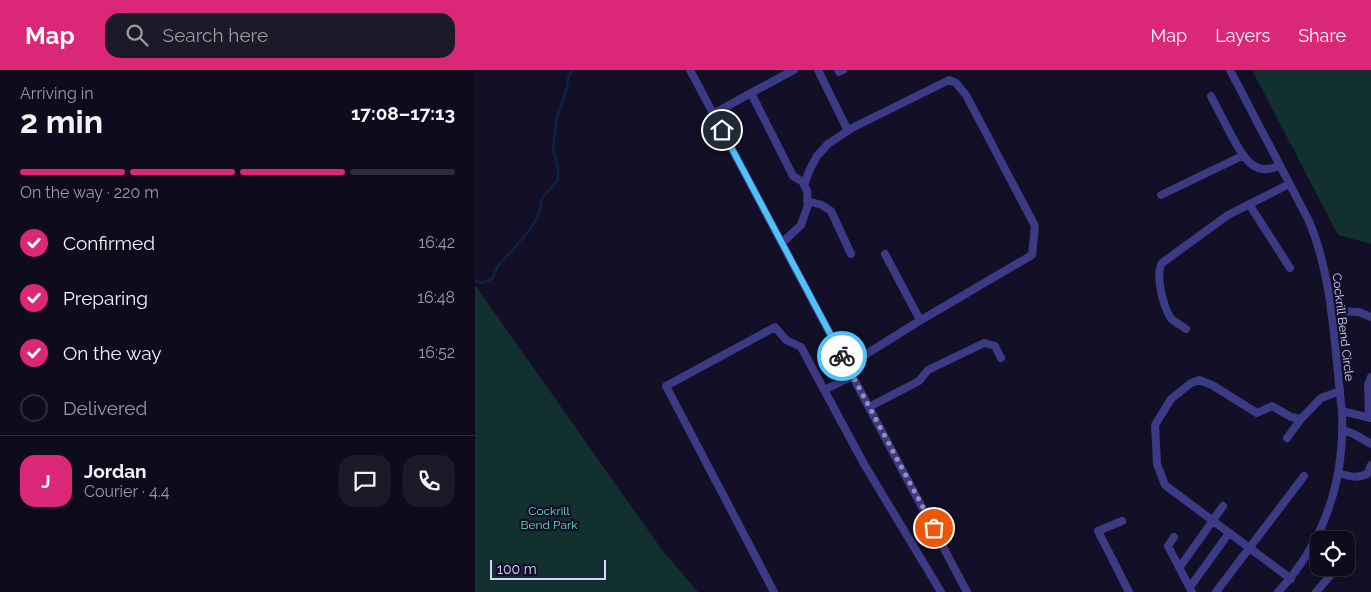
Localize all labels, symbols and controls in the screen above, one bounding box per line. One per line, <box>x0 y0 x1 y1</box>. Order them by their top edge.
search box <box>105 13 455 58</box>
text: Map <box>25 21 75 50</box>
icon: search <box>123 21 151 49</box>
text: Search here <box>163 24 268 46</box>
text: Map <box>1151 25 1187 46</box>
text: Layers <box>1215 25 1270 46</box>
text: Share <box>1298 25 1346 46</box>
text: Arriving in <box>20 84 94 103</box>
text: 17:08–17:13 <box>351 102 455 124</box>
text: 2 min <box>20 103 103 140</box>
pin <box>701 109 743 151</box>
icon: home <box>708 116 736 144</box>
text: On the way · 220 m <box>20 183 159 202</box>
icon: check <box>20 229 48 257</box>
text: Confirmed <box>63 232 155 254</box>
text: 16:42 <box>418 233 455 252</box>
street label: Cockrill Bend Circle <box>1329 272 1357 382</box>
icon: check <box>20 284 48 312</box>
text: Preparing <box>63 287 148 309</box>
text: 16:48 <box>417 288 455 307</box>
courier <box>817 331 867 381</box>
icon: check <box>20 339 48 367</box>
text: On the way <box>63 342 162 364</box>
icon: bike <box>828 342 856 370</box>
text: 16:52 <box>418 343 455 362</box>
text: Delivered <box>63 397 147 419</box>
button: chat <box>339 455 391 507</box>
button: phone <box>403 455 455 507</box>
text: Jordan <box>84 460 147 482</box>
text: J <box>41 470 51 492</box>
text: Courier · 4.4 <box>84 482 169 501</box>
park label: Cockrill Bend Park <box>520 504 578 532</box>
pin <box>913 507 955 549</box>
icon: bag <box>920 514 948 542</box>
map controls <box>1310 531 1355 576</box>
button: locate <box>1310 531 1355 576</box>
scale bar <box>490 557 606 580</box>
text: 100 m <box>497 561 537 577</box>

